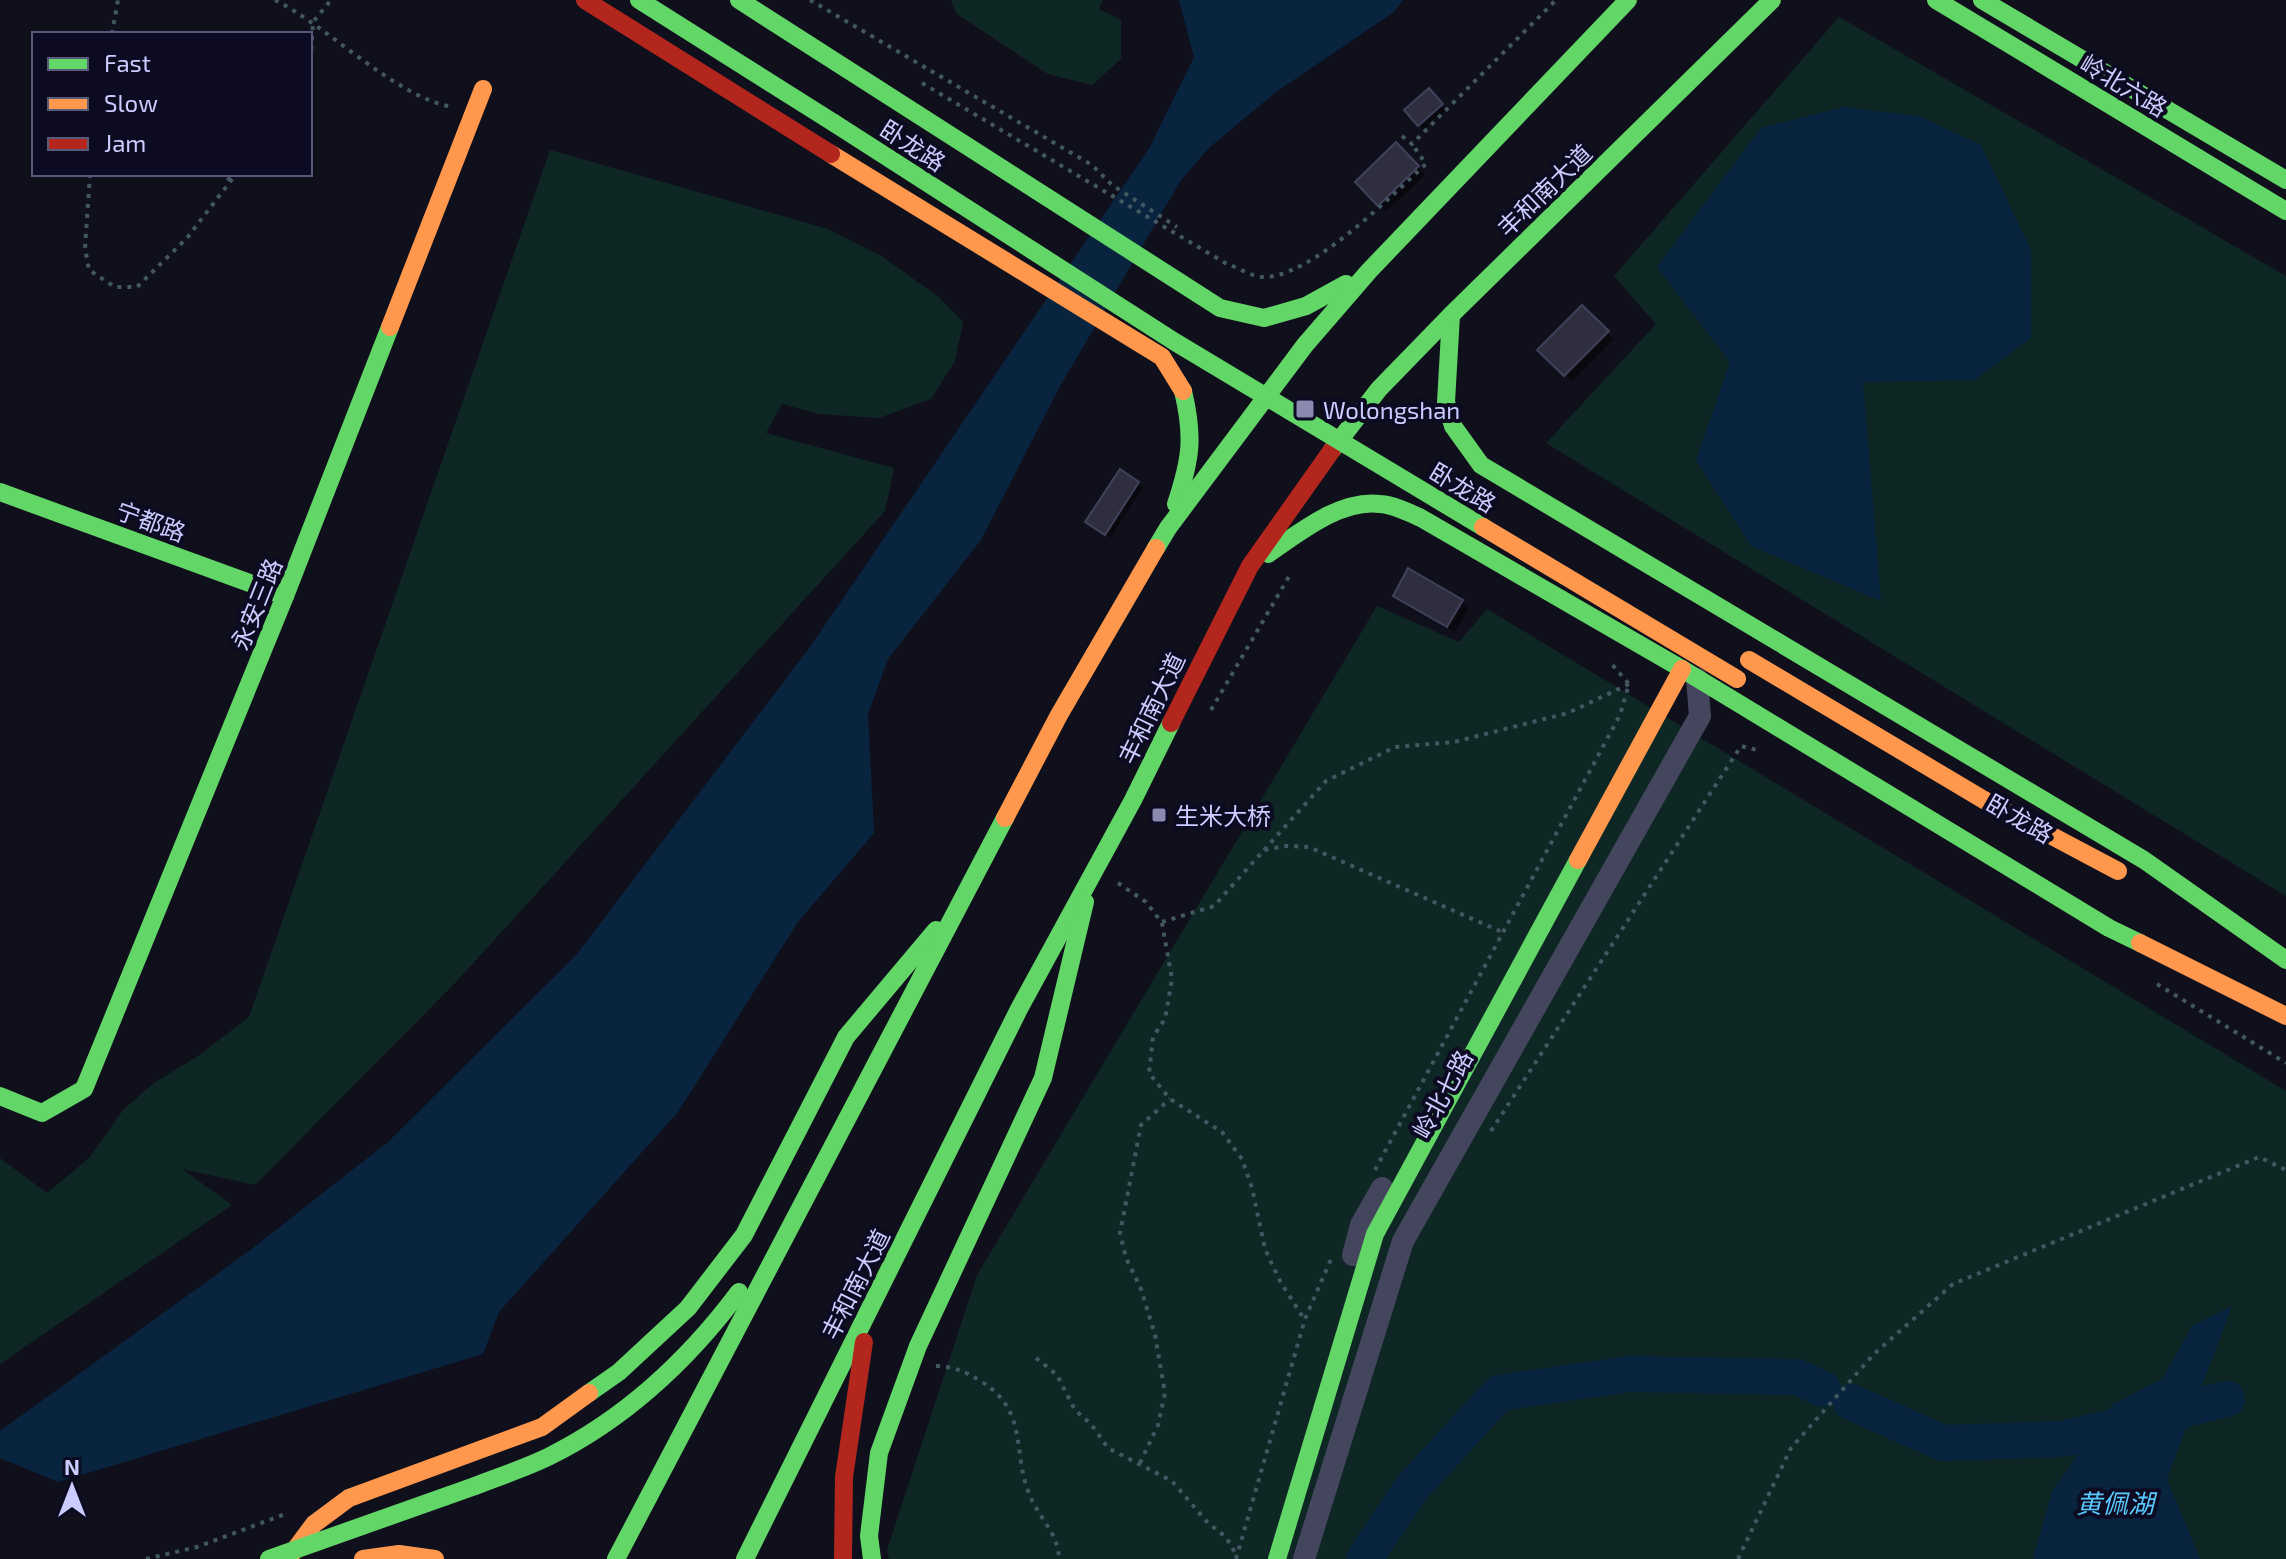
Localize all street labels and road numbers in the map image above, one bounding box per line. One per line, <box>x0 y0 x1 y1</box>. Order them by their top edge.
street label: 岭北六路 <box>2075 48 2173 122</box>
street label: 卧龙路 <box>875 113 951 177</box>
street label: 丰和南大道 <box>1491 138 1597 242</box>
street label: 卧龙路 <box>1425 456 1501 518</box>
street label: 宁都路 <box>112 495 190 547</box>
street label: 永安三路 <box>225 554 287 654</box>
street label: 丰和南大道 <box>1112 648 1190 768</box>
street label: 卧龙路 <box>1982 787 2058 849</box>
street label: 岭北七路 <box>1406 1045 1478 1143</box>
street label: 丰和南大道 <box>815 1224 895 1344</box>

